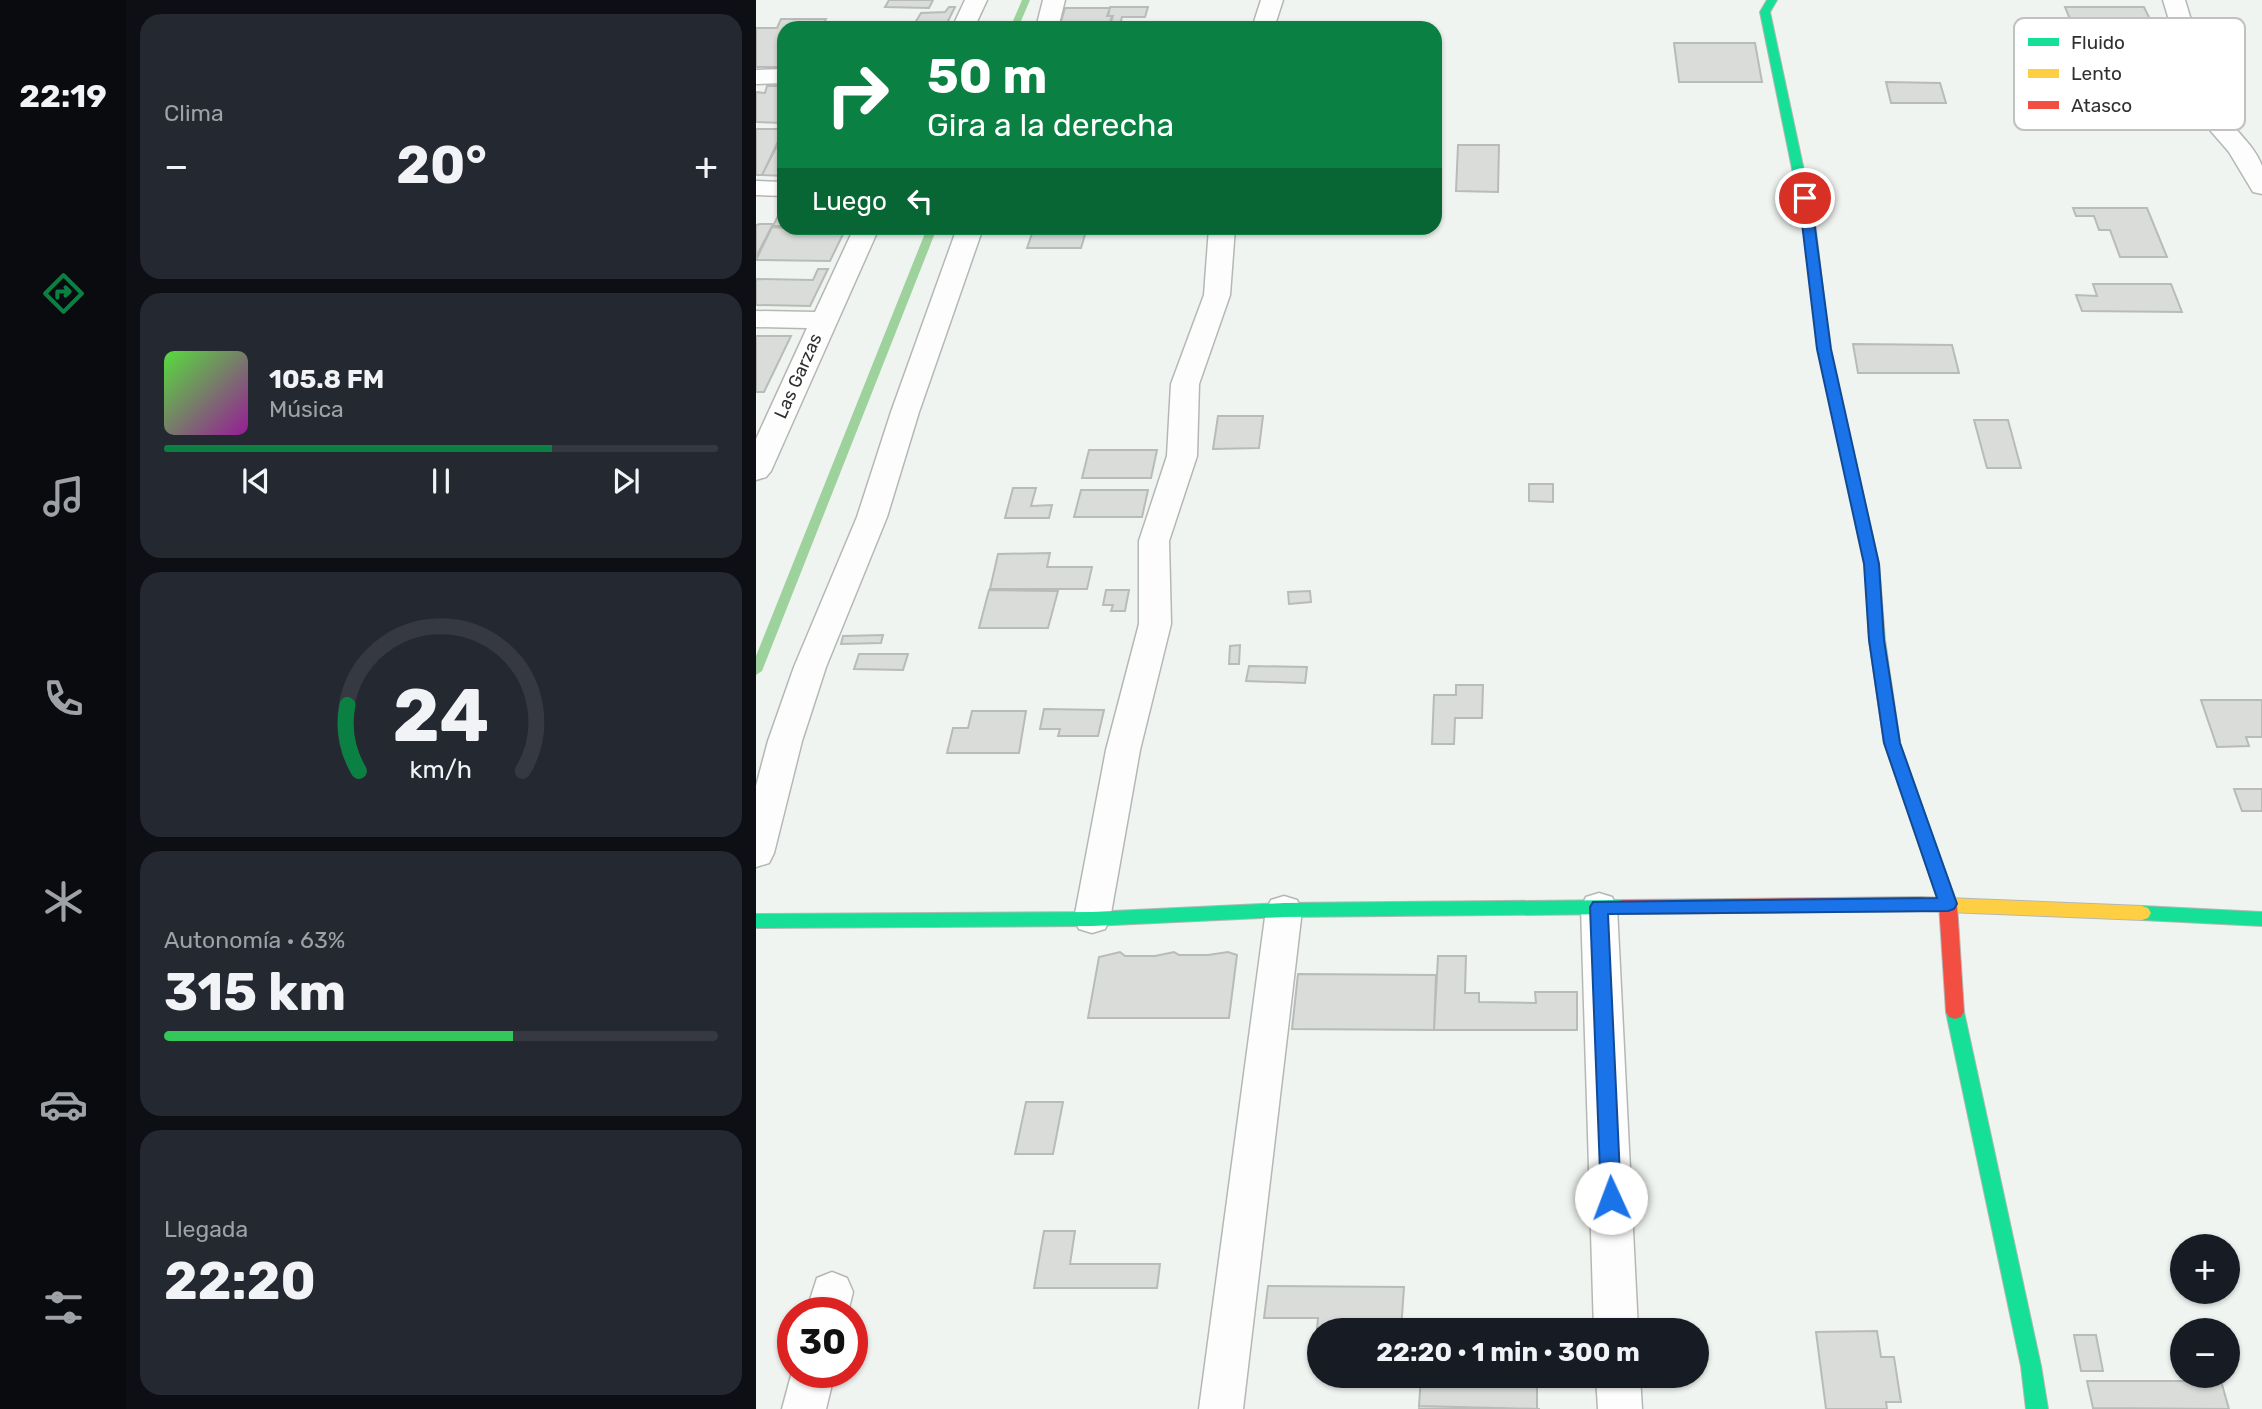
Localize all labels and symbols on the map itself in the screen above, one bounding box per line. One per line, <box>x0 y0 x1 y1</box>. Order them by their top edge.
legend <box>2014 18 2245 130</box>
text: Fluido <box>2071 31 2125 54</box>
text: Lento <box>2071 62 2122 85</box>
text: Atasco <box>2071 94 2132 117</box>
pin <box>1775 168 1835 228</box>
street label: Las Garzas <box>769 330 827 422</box>
position arrow <box>1574 1161 1648 1235</box>
speed limit sign: 30 <box>777 1297 868 1388</box>

